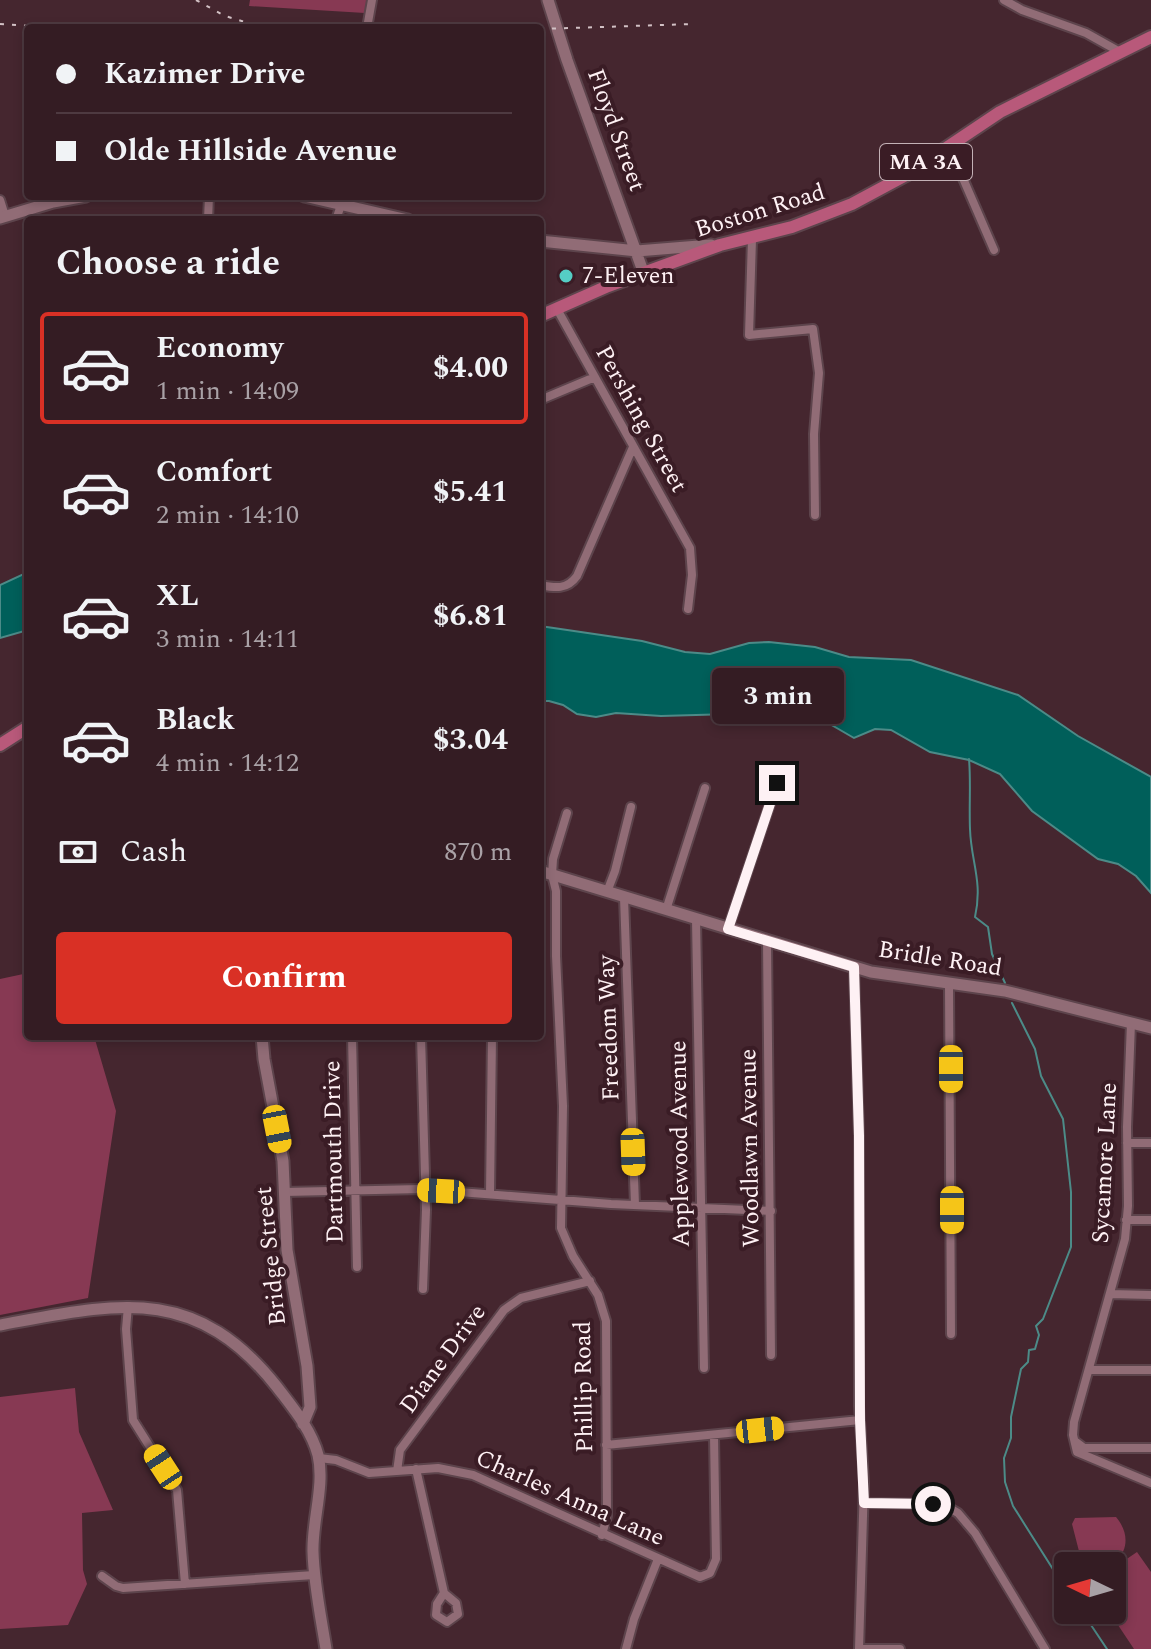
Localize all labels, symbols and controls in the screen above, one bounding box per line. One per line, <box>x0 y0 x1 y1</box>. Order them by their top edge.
text: Kazimer Drive <box>104 51 305 97</box>
street label: Floyd Street <box>577 64 655 196</box>
text: Olde Hillside Avenue <box>104 128 397 174</box>
road number: MA 3A <box>880 144 972 180</box>
street label: Boston Road <box>690 174 830 248</box>
text: Choose a ride <box>56 236 280 291</box>
place label: 7-Eleven <box>582 258 674 294</box>
marker: 7-Eleven <box>557 267 575 285</box>
text: Economy <box>156 325 283 371</box>
icon: car <box>60 332 132 404</box>
street label: Pershing Street <box>586 339 696 499</box>
text: $4.00 <box>433 345 508 391</box>
text: 1 min · 14:09 <box>156 371 299 411</box>
text: Comfort <box>156 449 272 495</box>
icon: car <box>60 456 132 528</box>
text: $5.41 <box>433 469 508 515</box>
text: 2 min · 14:10 <box>156 495 299 535</box>
text: XL <box>156 573 199 619</box>
icon: car <box>60 580 132 652</box>
text: $6.81 <box>433 593 508 639</box>
text: 3 min · 14:11 <box>156 619 299 659</box>
callout: 3 min <box>711 667 843 723</box>
text: 3 min <box>743 676 813 716</box>
text: Black <box>156 697 235 743</box>
icon: car <box>60 704 132 776</box>
text: $3.04 <box>433 717 508 763</box>
text: 4 min · 14:12 <box>156 743 299 783</box>
route end <box>759 765 795 801</box>
text: Cash <box>120 829 187 875</box>
icon: cash <box>56 830 100 874</box>
text: 870 m <box>444 832 512 872</box>
street label: Bridle Road <box>875 931 1005 987</box>
button: Confirm <box>56 932 512 1024</box>
street label: Freedom Way <box>588 953 630 1102</box>
street label: Applewood Avenue <box>660 1040 700 1248</box>
car <box>939 1045 963 1093</box>
street label: Woodlawn Avenue <box>730 1048 770 1248</box>
street label: Dartmouth Drive <box>314 1060 354 1244</box>
street label: Sycamore Lane <box>1083 1082 1127 1244</box>
car <box>261 1103 293 1155</box>
car <box>620 1128 646 1176</box>
car <box>416 1178 466 1204</box>
street label: Bridge Street <box>246 1185 296 1327</box>
car <box>940 1186 964 1234</box>
street label: Diane Drive <box>391 1297 495 1421</box>
street label: Phillip Road <box>565 1321 603 1453</box>
car <box>735 1416 785 1444</box>
car <box>140 1440 186 1494</box>
street label: Charles Anna Lane <box>470 1440 670 1556</box>
route start <box>915 1486 951 1522</box>
north arrow <box>1054 1552 1126 1624</box>
map controls <box>1054 1552 1126 1624</box>

